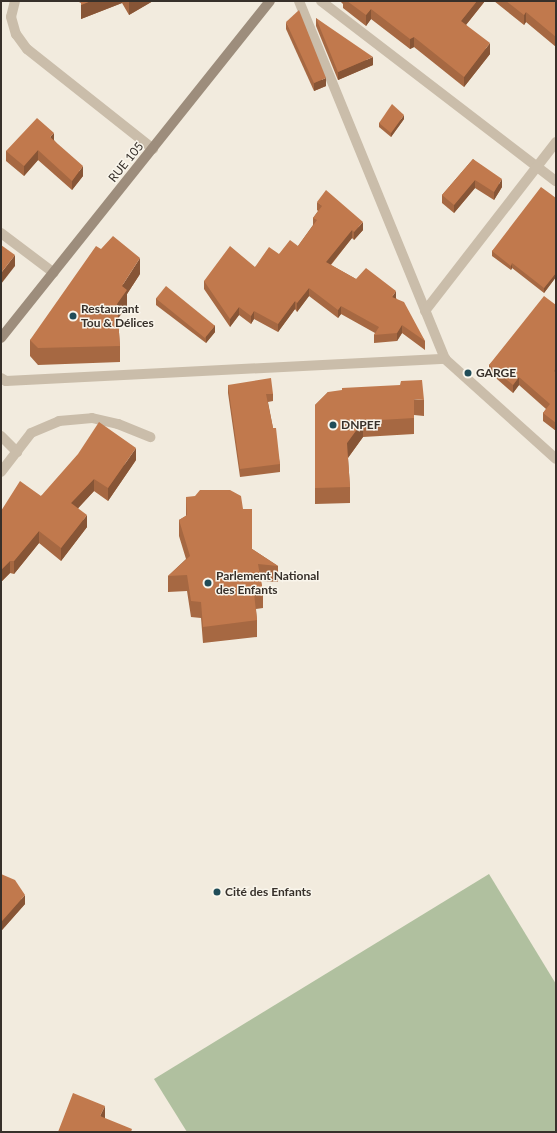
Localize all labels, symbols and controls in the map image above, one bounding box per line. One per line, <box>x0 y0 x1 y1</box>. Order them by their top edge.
street label: RUE 105 <box>106 139 146 185</box>
place label: Restaurant Tou & Délices <box>81 302 154 330</box>
marker: Restaurant Tou & Délices <box>68 311 78 321</box>
place label: GARGE <box>476 366 516 380</box>
marker: GARGE <box>463 368 473 378</box>
place label: DNPEF <box>341 418 380 432</box>
marker: DNPEF <box>328 420 338 430</box>
place label: Parlement National des Enfants <box>216 569 319 597</box>
marker: Parlement National des Enfants <box>203 578 213 588</box>
place label: Cité des Enfants <box>225 885 311 899</box>
marker: Cité des Enfants <box>212 887 222 897</box>

